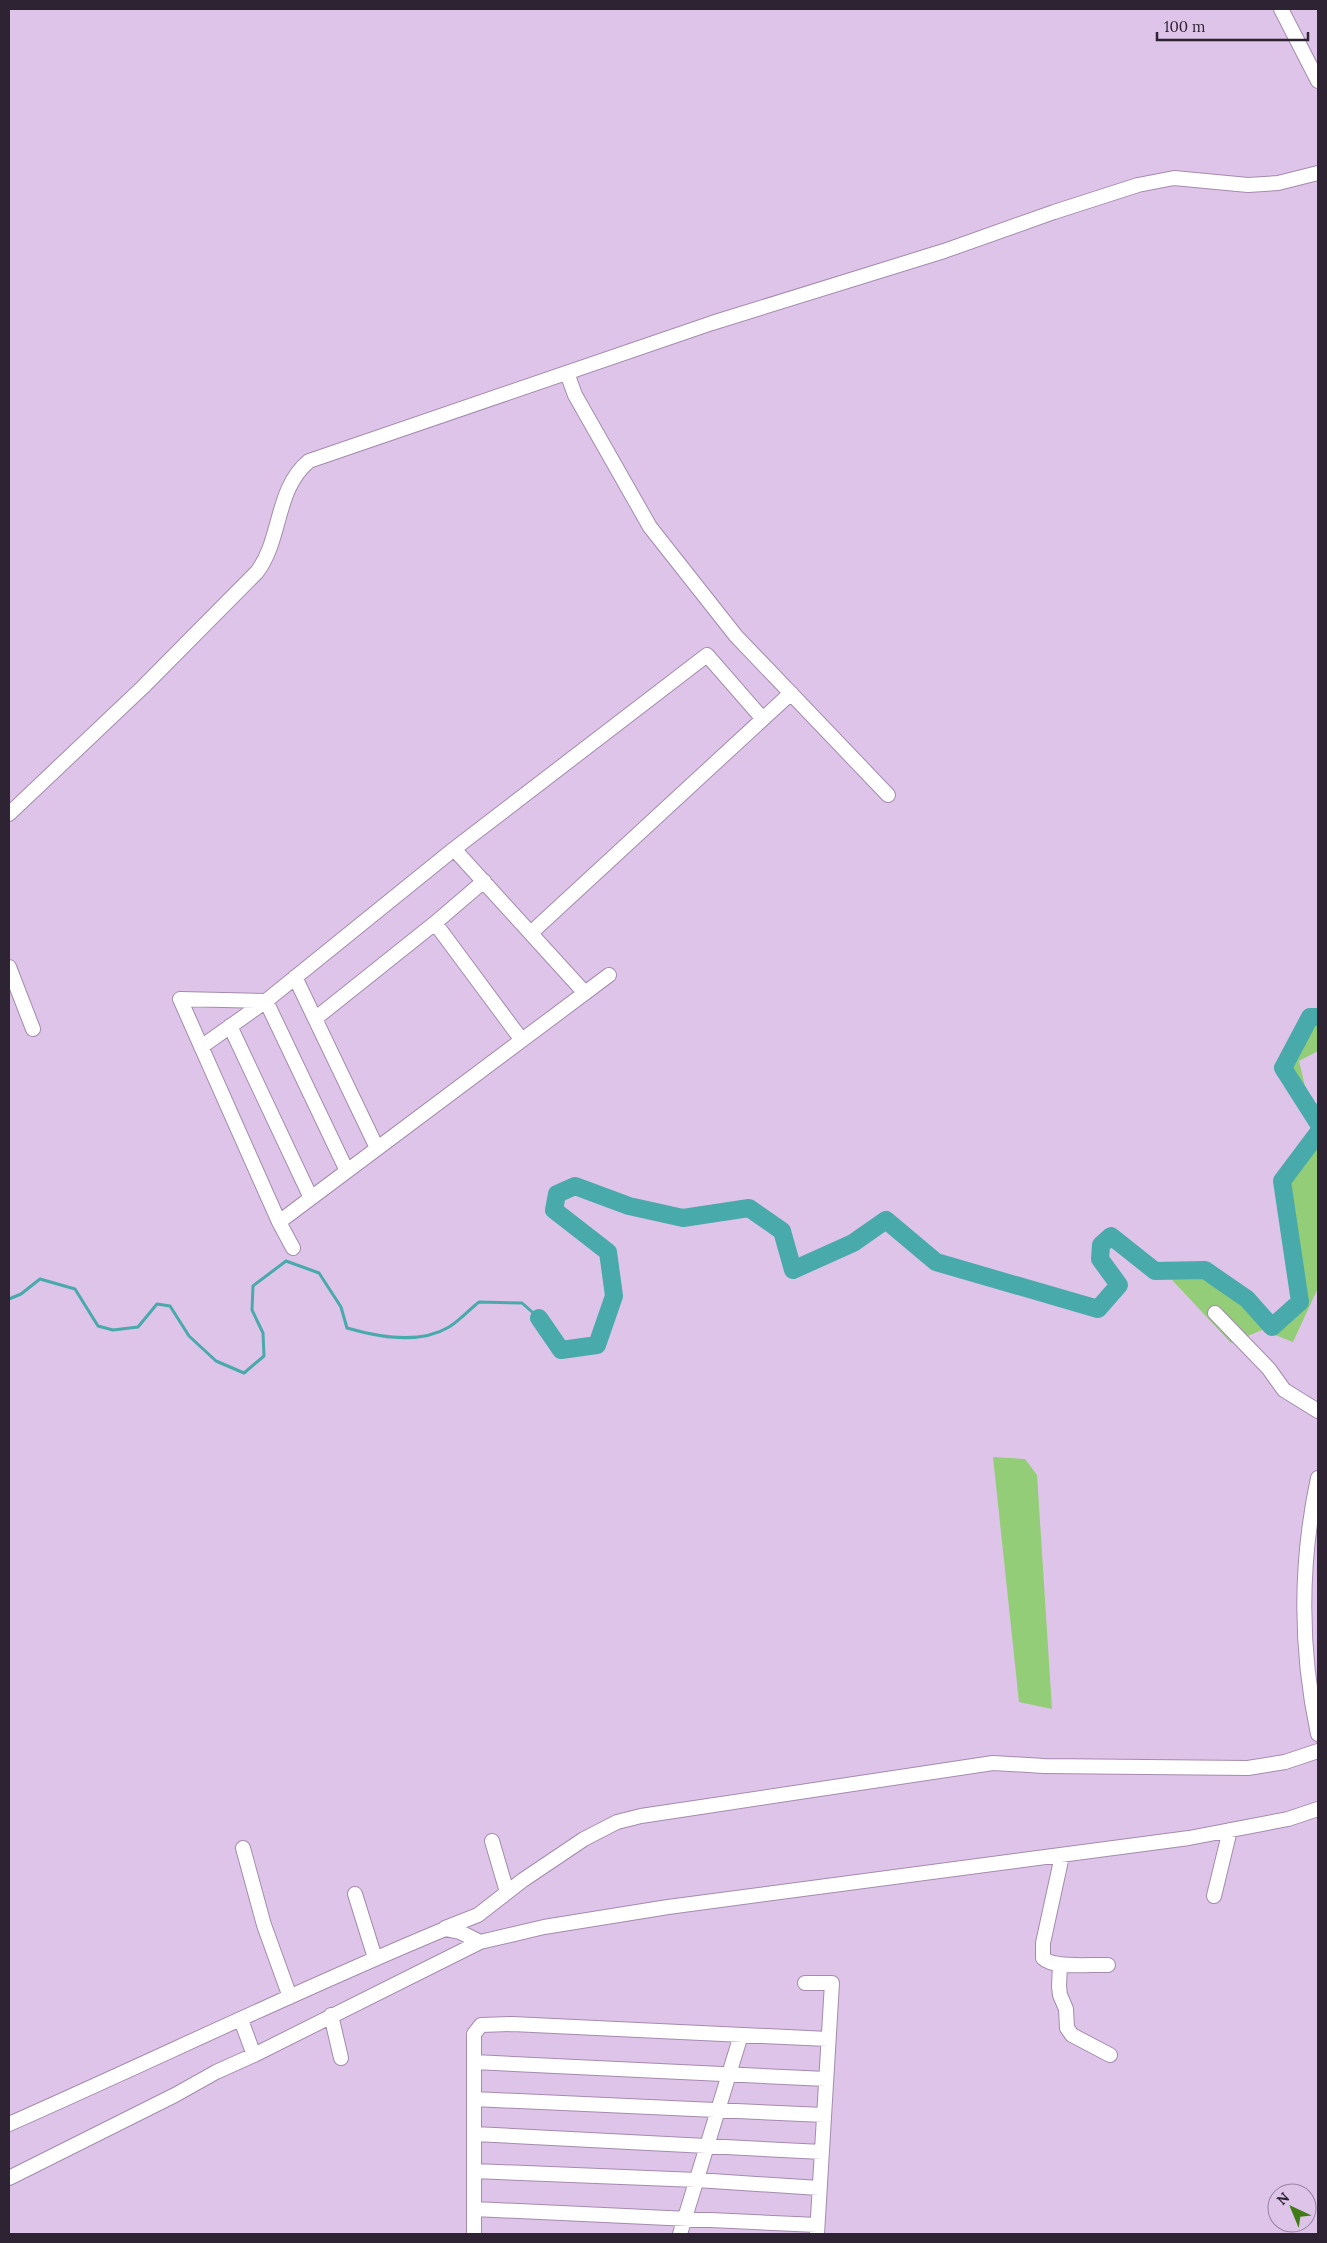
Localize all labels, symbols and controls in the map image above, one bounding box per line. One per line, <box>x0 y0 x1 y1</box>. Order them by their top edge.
scale bar <box>1157 10 1308 42</box>
text: 100 m <box>1164 17 1205 36</box>
north arrow <box>1267 2183 1317 2233</box>
text: N <box>1273 2188 1293 2209</box>

